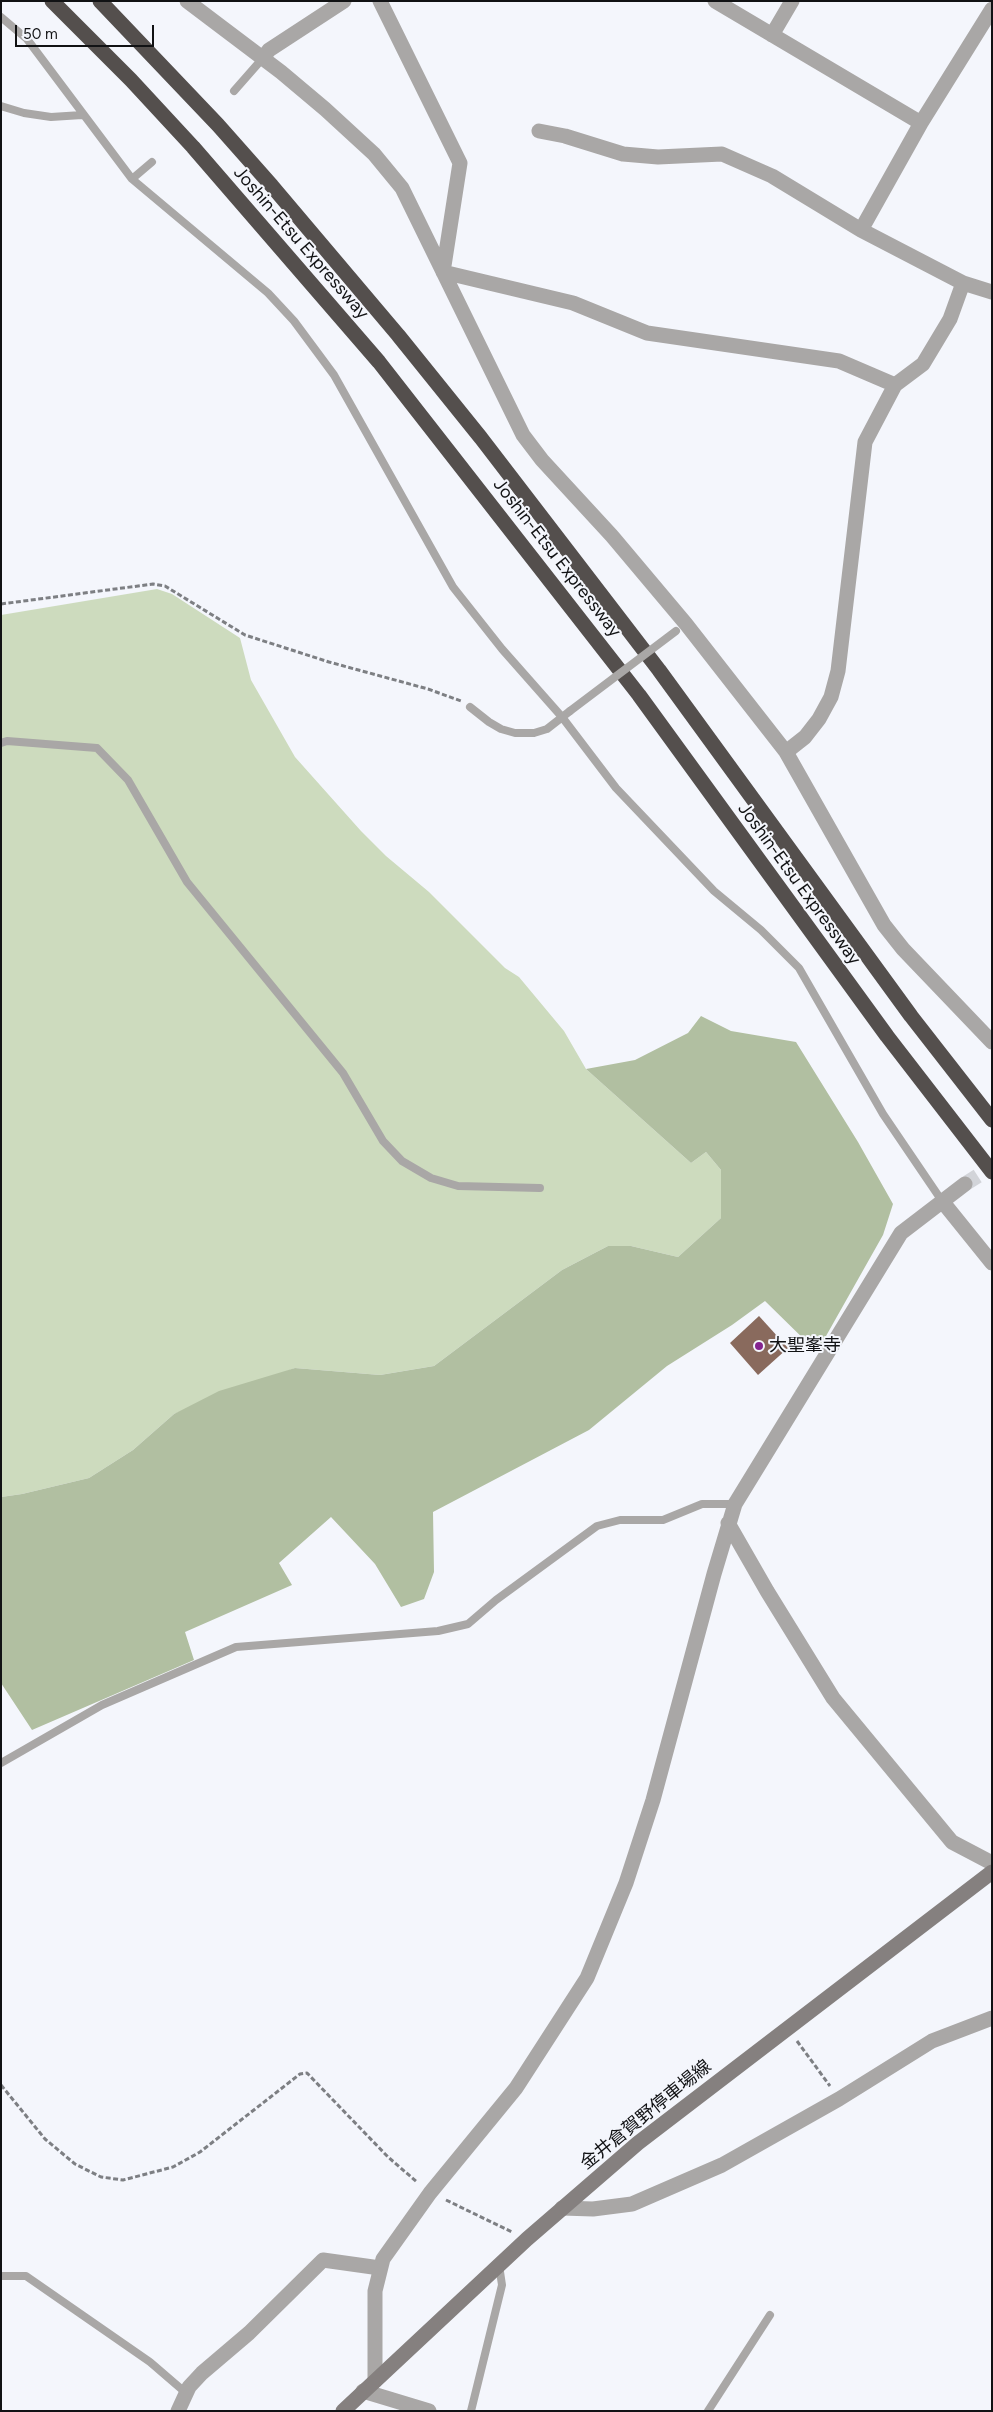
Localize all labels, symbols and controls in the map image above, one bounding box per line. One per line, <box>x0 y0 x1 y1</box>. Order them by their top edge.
scale bar <box>18 15 156 47</box>
text: 50 m <box>23 25 58 43</box>
street label: Joshin-Etsu Expressway <box>229 162 373 324</box>
street label: Joshin-Etsu Expressway <box>488 474 626 642</box>
street label: Joshin-Etsu Expressway <box>733 799 865 969</box>
place label: 大聖峯寺 <box>769 1335 841 1357</box>
marker: 大聖峯寺 <box>753 1340 765 1352</box>
street label: 金井倉賀野停車場線 <box>576 2056 716 2174</box>

